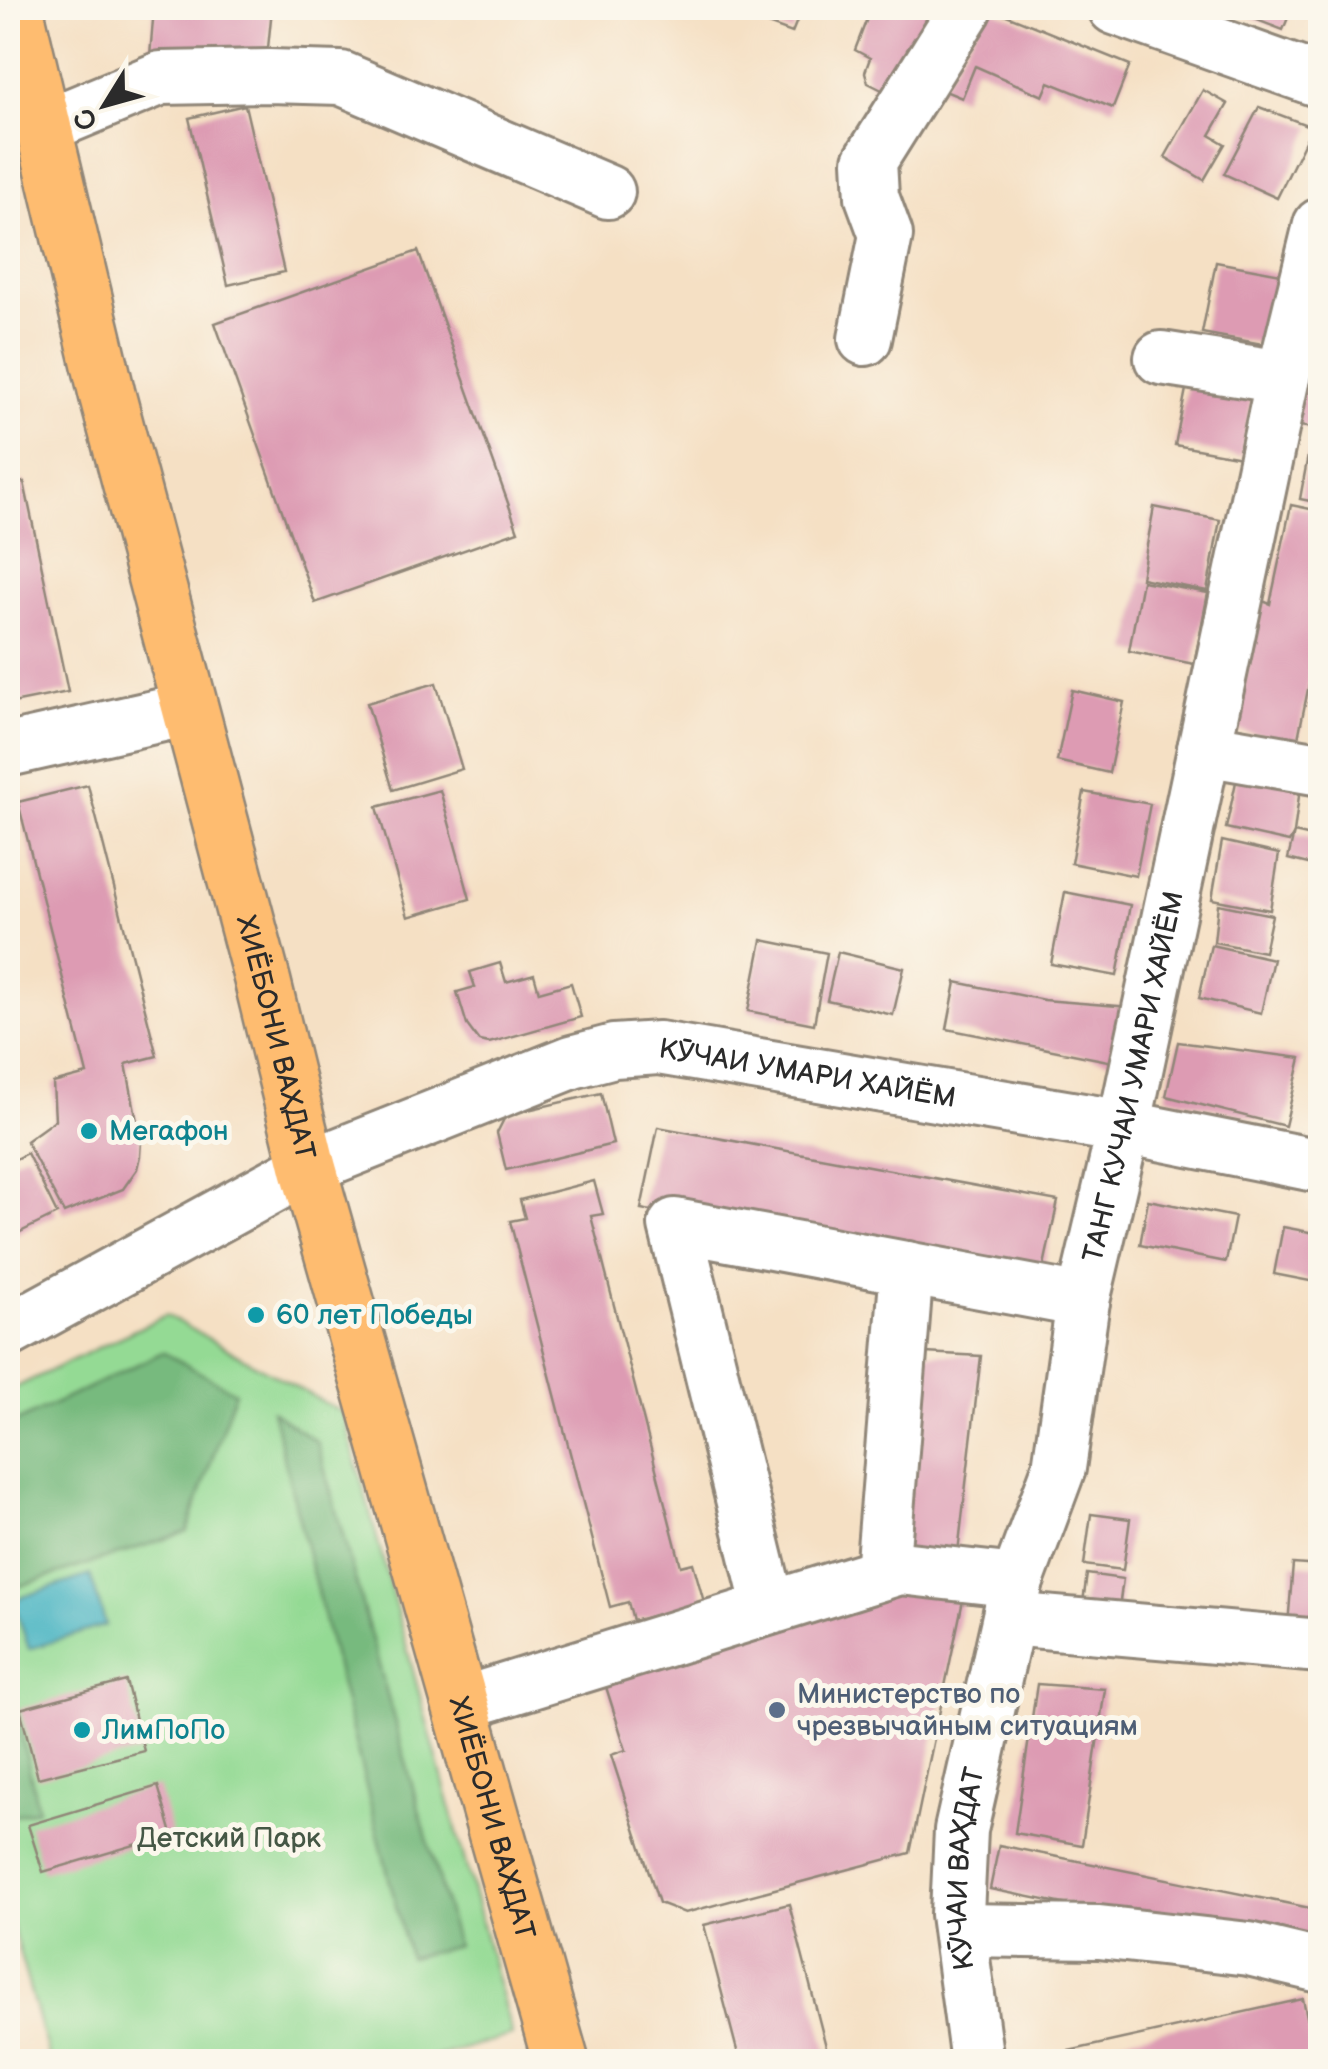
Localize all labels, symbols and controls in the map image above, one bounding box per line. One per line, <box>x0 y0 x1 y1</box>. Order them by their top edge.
north arrow <box>55 55 155 155</box>
text: С <box>67 101 105 137</box>
street label: ТАНГ КУЧАИ УМАРИ ХАЙЁМ <box>1076 888 1190 1265</box>
street label: ХИЁБОНИ ВАҲДАТ <box>229 912 322 1164</box>
street label: КӮЧАИ УМАРИ ХАЙЁМ <box>656 1032 958 1115</box>
place label: Мегафон <box>109 1115 229 1148</box>
marker: Мегафон <box>78 1120 100 1142</box>
place label: 60 лет Победы <box>276 1299 473 1332</box>
marker: 60 лет Победы <box>245 1304 267 1326</box>
place label: Министерство по чрезвычайным ситуациям <box>797 1678 1138 1743</box>
street label: ХИЁБОНИ ВАҲДАТ <box>442 1693 542 1944</box>
marker: Министерство по чрезвычайным ситуациям <box>766 1699 788 1721</box>
place label: ЛимПоПо <box>101 1714 225 1747</box>
marker: ЛимПоПо <box>71 1719 93 1741</box>
street label: КӮЧАИ ВАҲДАТ <box>940 1763 991 1972</box>
park label: Детский Парк <box>137 1822 321 1855</box>

